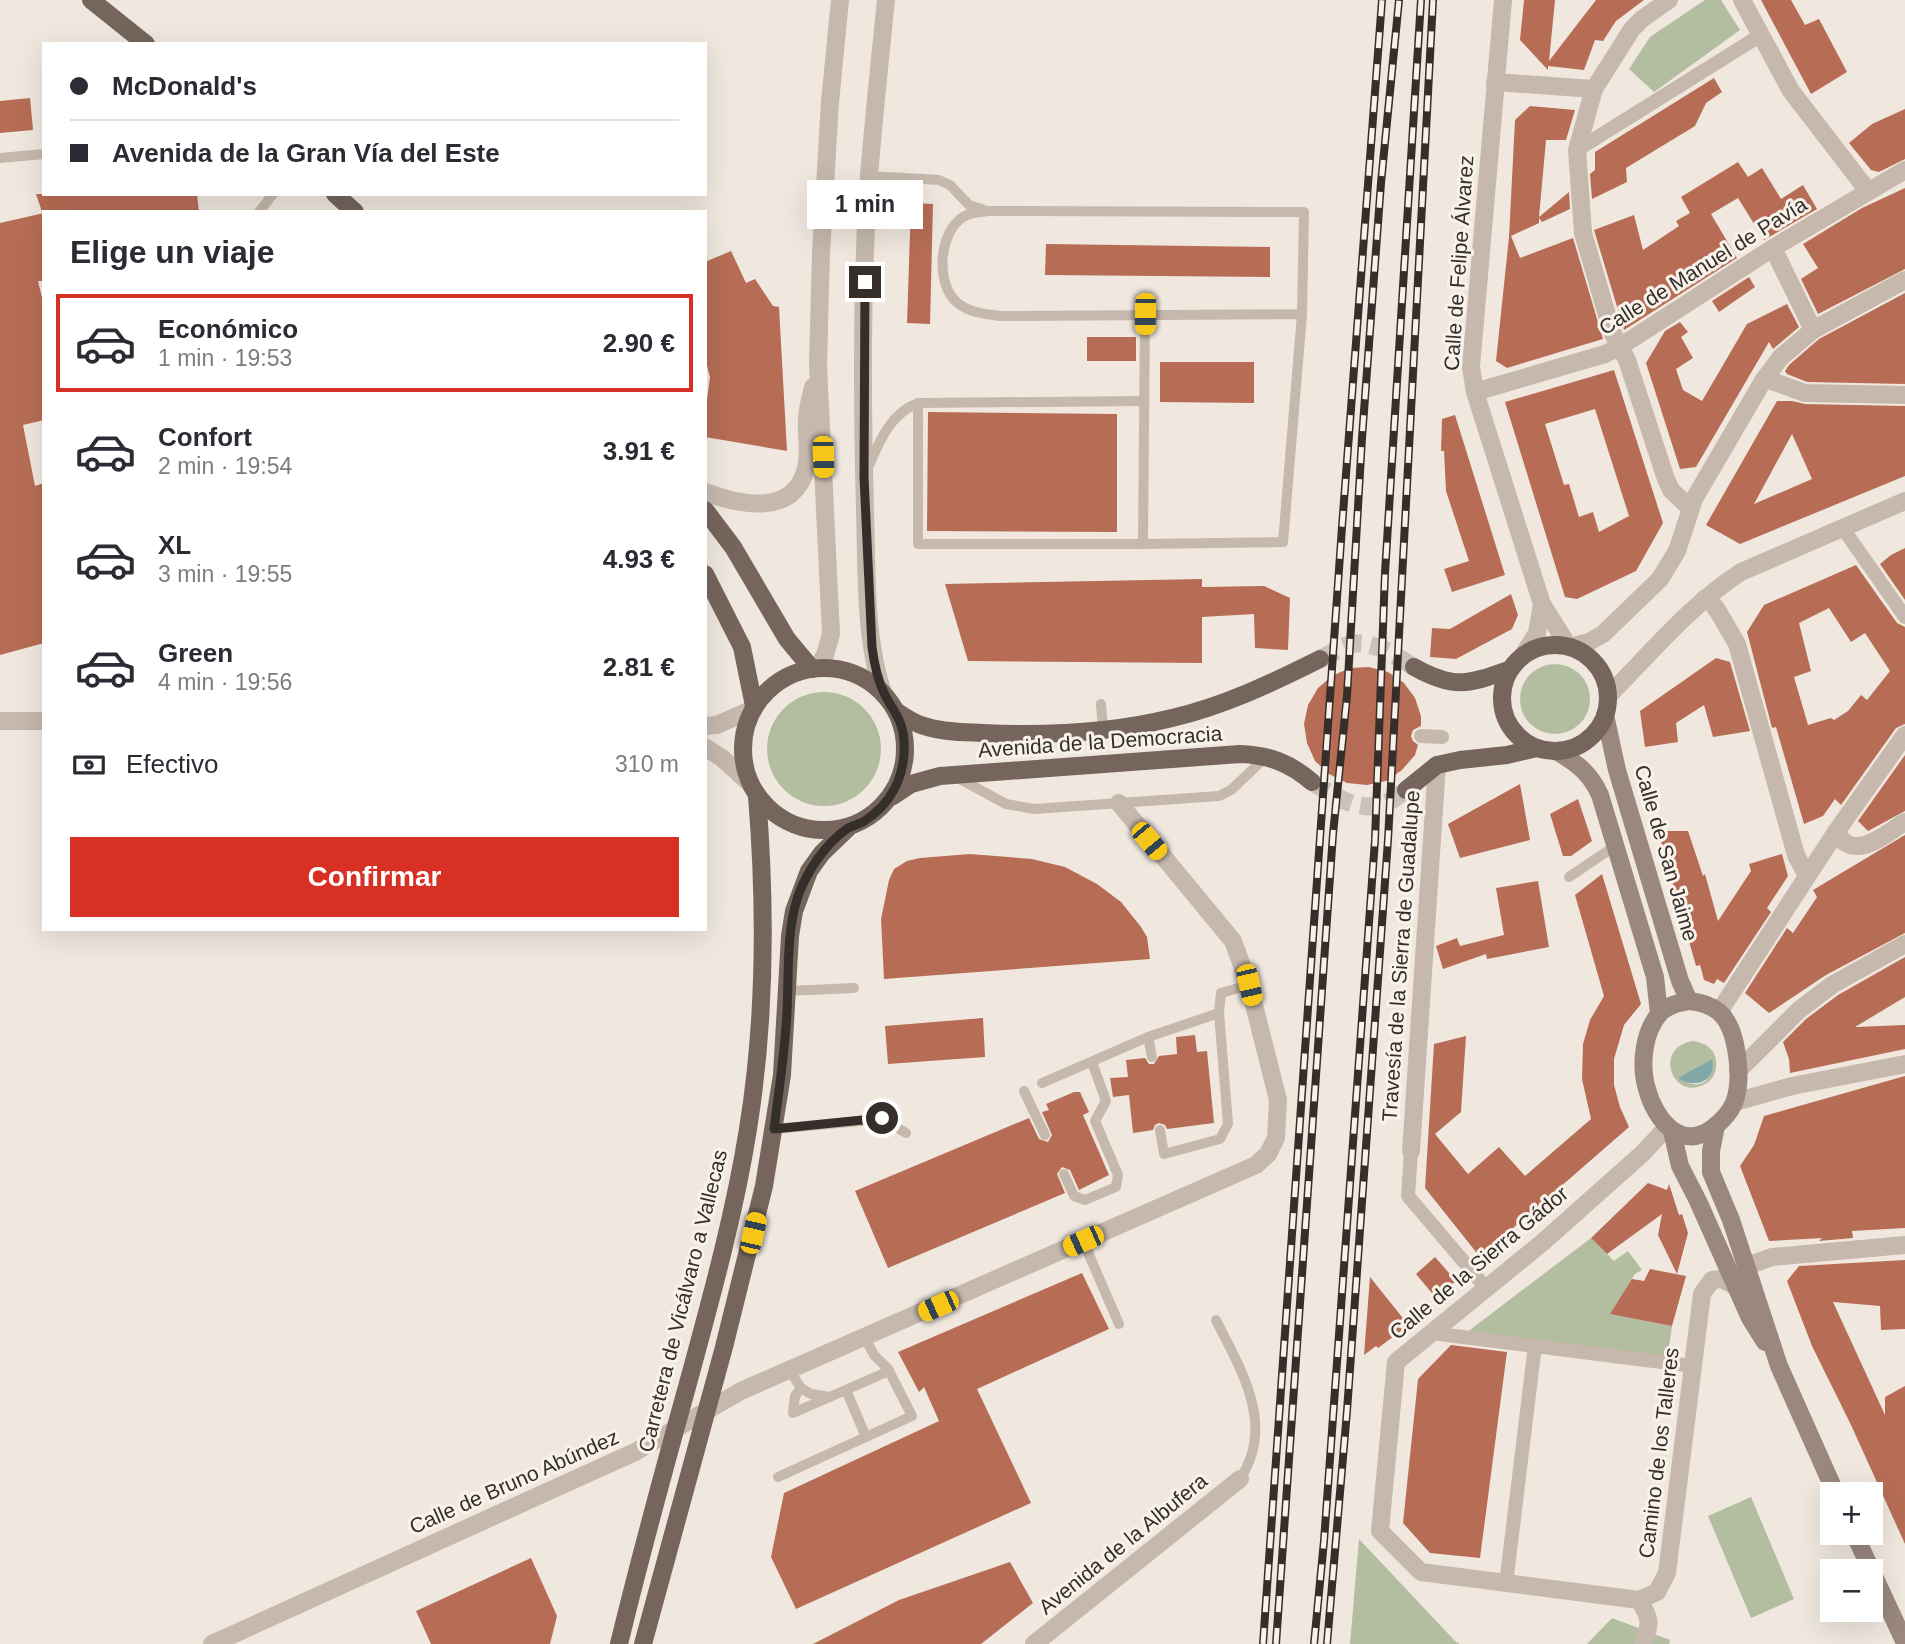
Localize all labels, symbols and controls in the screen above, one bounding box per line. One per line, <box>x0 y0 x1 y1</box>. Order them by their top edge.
text: McDonald's <box>112 71 257 101</box>
text: Avenida de la Gran Vía del Este <box>112 138 500 168</box>
street label: Calle de Felipe Álvarez <box>1439 154 1478 371</box>
callout: 1 min <box>807 180 923 230</box>
text: 1 min <box>835 191 895 217</box>
street label: Calle de Manuel de Pavía <box>1595 192 1811 339</box>
text: Elige un viaje <box>70 234 275 270</box>
route end <box>849 266 881 298</box>
car <box>1135 293 1156 335</box>
icon: car <box>74 312 137 375</box>
text: Económico <box>158 314 298 344</box>
text: 2.90 € <box>603 328 675 358</box>
text: 1 min · 19:53 <box>158 345 292 371</box>
icon: car <box>74 420 137 483</box>
text: Confort <box>158 422 252 452</box>
text: 3.91 € <box>603 436 675 466</box>
car <box>812 436 835 478</box>
text: 2 min · 19:54 <box>158 453 292 479</box>
icon: car <box>74 528 137 591</box>
text: XL <box>158 530 191 560</box>
text: 4.93 € <box>603 544 675 574</box>
text: 3 min · 19:55 <box>158 561 292 587</box>
icon: car <box>74 636 137 699</box>
text: Green <box>158 638 233 668</box>
text: 2.81 € <box>603 652 675 682</box>
text: 4 min · 19:56 <box>158 669 292 695</box>
street label: Avenida de la Democracia <box>977 721 1223 762</box>
icon: cash <box>70 746 108 784</box>
text: Efectivo <box>126 749 219 779</box>
text: 310 m <box>615 751 679 777</box>
street label: Calle de San Jaime <box>1630 762 1703 944</box>
street label: Travesía de la Sierra de Guadalupe <box>1377 790 1424 1122</box>
car <box>1128 818 1171 864</box>
button: Confirmar <box>70 837 679 917</box>
car <box>1235 962 1264 1008</box>
route start <box>866 1102 898 1134</box>
street label: Carretera de Vicálvaro a Vallecas <box>634 1147 731 1454</box>
street label: Calle de la Sierra Gádor <box>1385 1181 1572 1344</box>
car <box>739 1210 768 1256</box>
car <box>1060 1223 1107 1259</box>
car <box>915 1288 962 1324</box>
street label: Camino de los Talleres <box>1634 1346 1683 1560</box>
street label: Calle de Bruno Abúndez <box>406 1425 622 1538</box>
street label: Avenida de la Albufera <box>1034 1468 1212 1619</box>
map controls <box>1820 1482 1883 1622</box>
button: + <box>1820 1482 1883 1545</box>
button: − <box>1820 1559 1883 1622</box>

